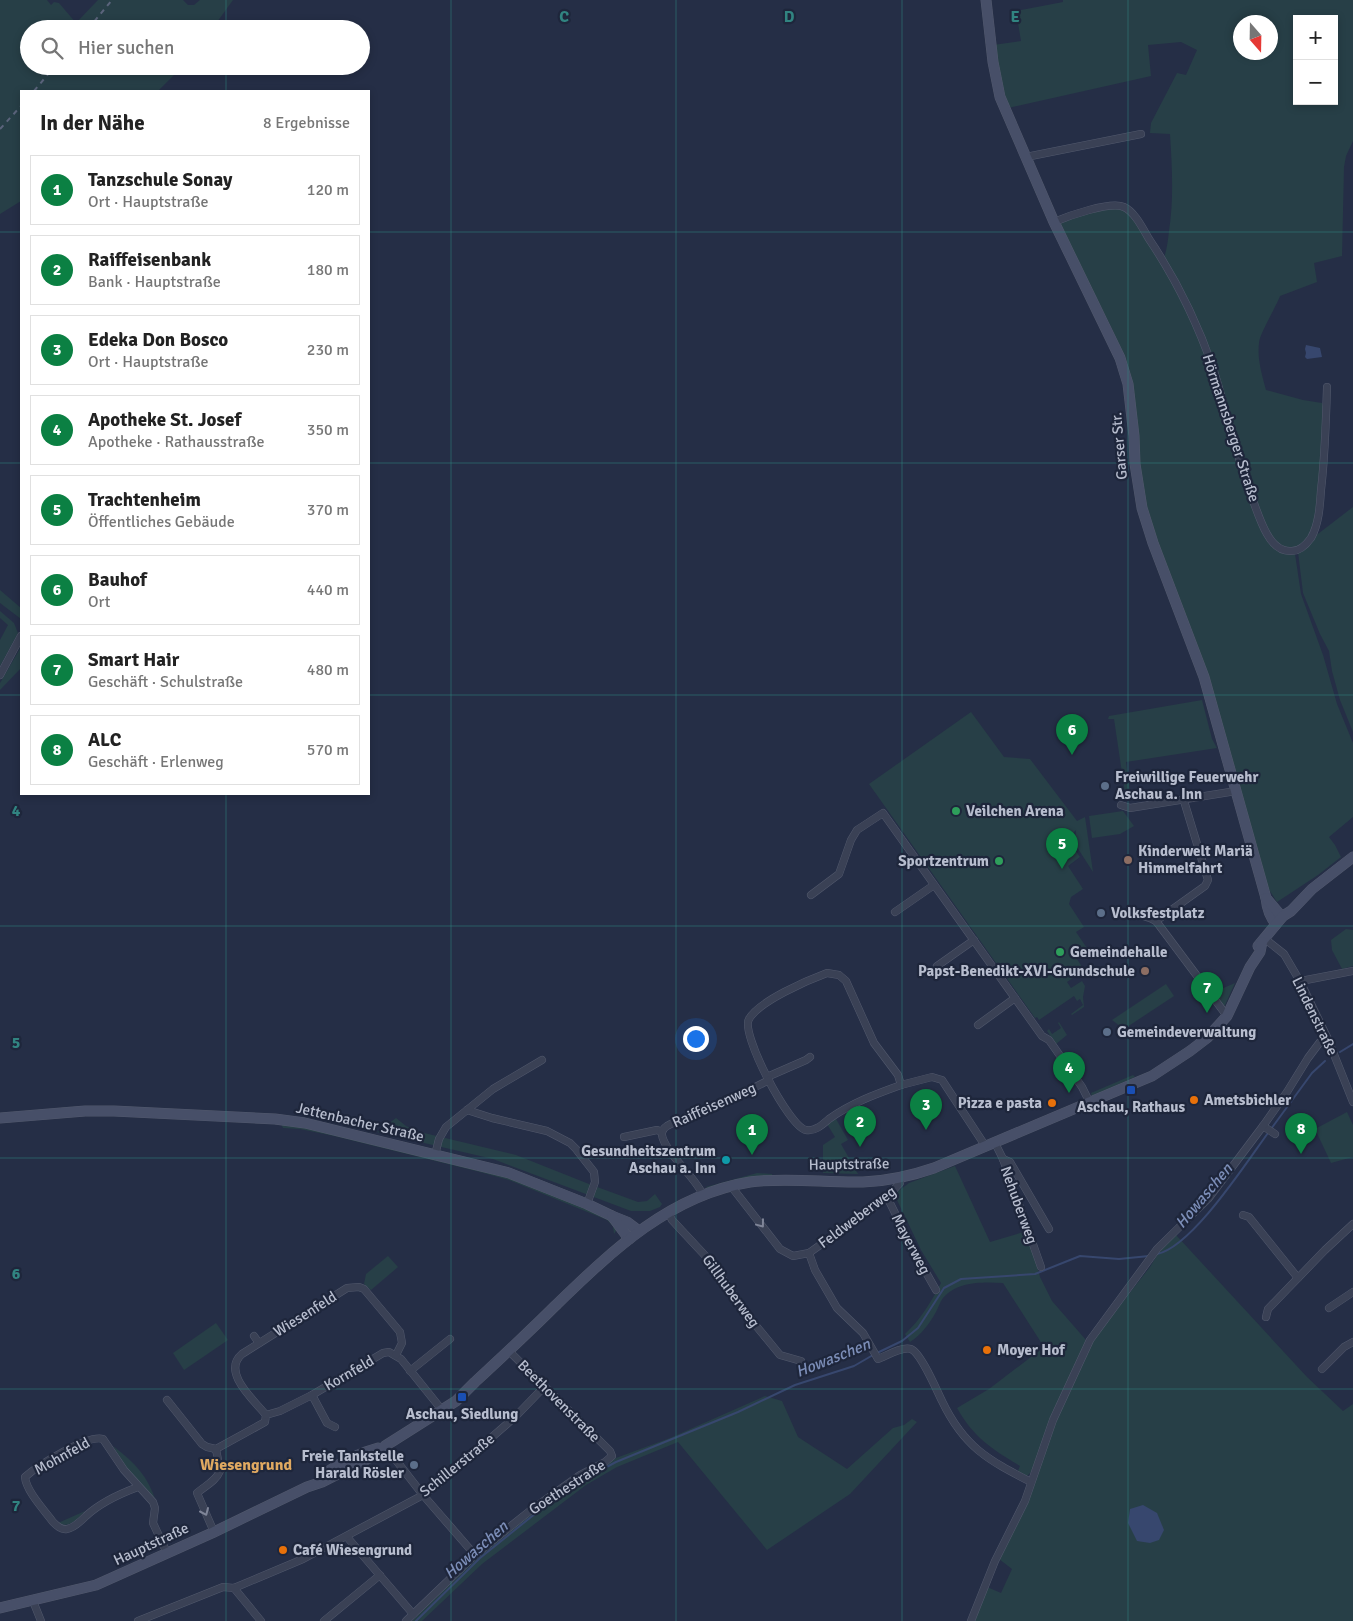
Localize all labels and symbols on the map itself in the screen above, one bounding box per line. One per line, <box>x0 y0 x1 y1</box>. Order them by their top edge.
text: C <box>559 7 569 27</box>
text: D <box>784 7 795 27</box>
text: E <box>1010 7 1020 27</box>
north arrow <box>1233 15 1278 60</box>
street label: Hörmannsberger Straße <box>1199 352 1263 504</box>
street label: Garser Str. <box>1107 411 1131 481</box>
pin: 6 <box>1056 714 1088 755</box>
place label: Freiwillige Feuerwehr Aschau a. Inn <box>1115 768 1258 803</box>
marker: Freiwillige Feuerwehr Aschau a. Inn <box>1099 780 1111 792</box>
text: 4 <box>12 801 21 821</box>
place label: Veilchen Arena <box>966 802 1064 820</box>
marker: Veilchen Arena <box>950 805 962 817</box>
pin: 5 <box>1046 828 1078 869</box>
place label: Kinderwelt Mariä Himmelfahrt <box>1138 842 1253 877</box>
place label: Sportzentrum <box>898 852 989 870</box>
marker: Kinderwelt Mariä Himmelfahrt <box>1122 854 1134 866</box>
marker: Sportzentrum <box>993 855 1005 867</box>
place label: Volksfestplatz <box>1111 904 1205 922</box>
marker: Volksfestplatz <box>1095 907 1107 919</box>
place label: Gemeindehalle <box>1070 943 1167 961</box>
marker: Gemeindehalle <box>1054 946 1066 958</box>
place label: Papst-Benedikt-XVI-Grundschule <box>918 962 1135 980</box>
marker: Papst-Benedikt-XVI-Grundschule <box>1139 965 1151 977</box>
pin: 7 <box>1191 972 1223 1013</box>
street label: Lindenstraße <box>1288 974 1342 1058</box>
place label: Gemeindeverwaltung <box>1117 1023 1256 1041</box>
your location <box>683 1026 709 1052</box>
marker: Gemeindeverwaltung <box>1101 1026 1113 1038</box>
text: 5 <box>12 1033 20 1053</box>
pin: 4 <box>1053 1052 1085 1093</box>
street label: Raiffeisenweg <box>669 1079 759 1131</box>
marker: Aschau, Rathaus <box>1125 1084 1137 1096</box>
pin: 3 <box>910 1089 942 1130</box>
place label: Ametsbichler <box>1204 1091 1291 1109</box>
place label: Pizza e pasta <box>958 1094 1042 1112</box>
marker: Ametsbichler <box>1188 1094 1200 1106</box>
marker: Pizza e pasta <box>1046 1097 1058 1109</box>
place label: Aschau, Rathaus <box>1077 1098 1185 1116</box>
street label: Jettenbacher Straße <box>294 1099 426 1145</box>
pin: 2 <box>844 1106 876 1147</box>
pin: 8 <box>1285 1113 1317 1154</box>
pin: 1 <box>736 1114 768 1155</box>
place label: Gesundheitszentrum Aschau a. Inn <box>581 1142 716 1177</box>
marker: Gesundheitszentrum Aschau a. Inn <box>720 1154 732 1166</box>
street label: Hauptstraße <box>808 1154 890 1174</box>
water label: Howaschen <box>1171 1159 1238 1232</box>
street label: Nehuberweg <box>997 1164 1041 1246</box>
street label: Feldweberweg <box>815 1182 899 1252</box>
street label: Mayerweg <box>888 1211 934 1277</box>
one-way arrow <box>756 1218 764 1227</box>
street label: Gillhuberweg <box>698 1251 764 1331</box>
text: 6 <box>12 1264 21 1284</box>
street label: Wiesenfeld <box>270 1287 340 1341</box>
water label: Howaschen <box>793 1334 874 1382</box>
place label: Moyer Hof <box>997 1341 1066 1359</box>
marker: Moyer Hof <box>981 1344 993 1356</box>
street label: Kornfeld <box>321 1351 377 1395</box>
street label: Beethovenstraße <box>514 1356 604 1446</box>
marker: Aschau, Siedlung <box>456 1391 468 1403</box>
place label: Aschau, Siedlung <box>406 1405 518 1423</box>
street label: Schillerstraße <box>416 1429 498 1501</box>
street label: Mohnfeld <box>31 1433 93 1479</box>
place label: Freie Tankstelle Harald Rösler <box>301 1447 404 1482</box>
district label: Wiesengrund <box>200 1455 292 1475</box>
street label: Goethestraße <box>525 1456 609 1518</box>
marker: Freie Tankstelle Harald Rösler <box>408 1459 420 1471</box>
text: 7 <box>12 1496 21 1516</box>
one-way arrow <box>199 1507 210 1516</box>
water label: Howaschen <box>440 1516 513 1583</box>
street label: Hauptstraße <box>111 1519 191 1569</box>
place label: Café Wiesengrund <box>293 1541 412 1559</box>
marker: Café Wiesengrund <box>277 1544 289 1556</box>

